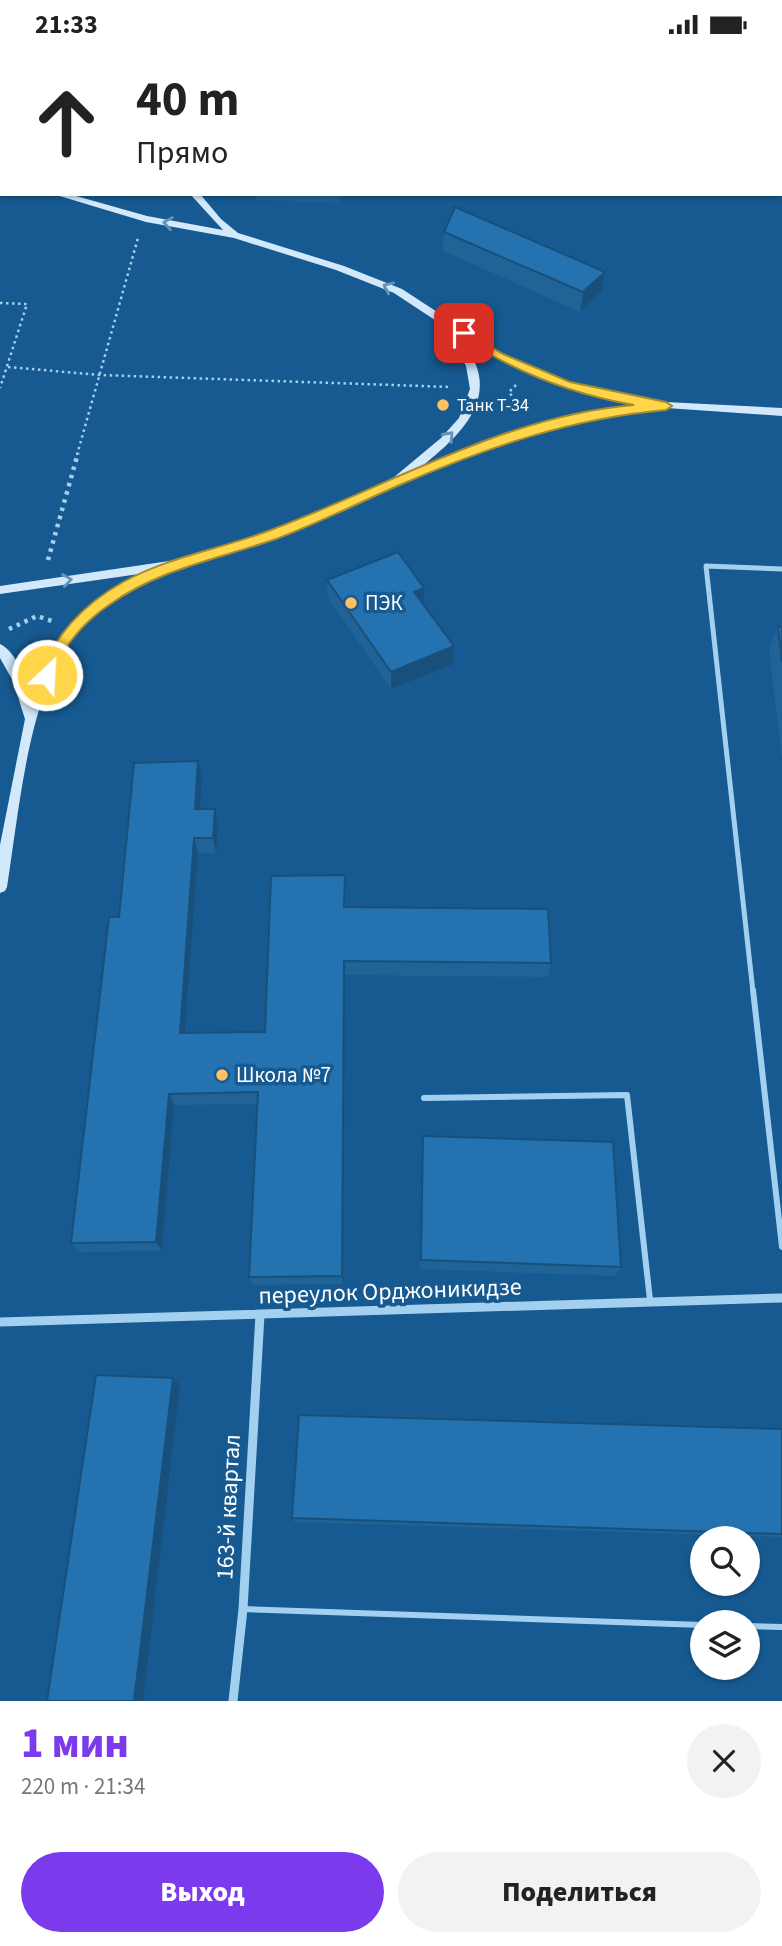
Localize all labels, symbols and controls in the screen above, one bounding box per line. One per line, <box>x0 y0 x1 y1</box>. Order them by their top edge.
text: 21:33 <box>35 6 98 43</box>
text: 40 m <box>136 65 240 135</box>
icon: ahead <box>21 77 112 168</box>
text: Прямо <box>136 130 228 176</box>
one-way arrow <box>162 216 174 231</box>
one-way arrow <box>383 281 395 295</box>
pin <box>434 303 494 363</box>
icon: arrive <box>445 314 483 352</box>
place label: Танк Т-34 <box>457 393 529 418</box>
marker: Танк Т-34 <box>435 397 451 413</box>
one-way arrow <box>440 431 453 444</box>
one-way arrow <box>62 572 73 587</box>
place label: ПЭК <box>365 588 404 618</box>
marker: ПЭК <box>343 595 359 611</box>
position arrow <box>10 638 84 712</box>
place label: Школа №7 <box>236 1060 331 1090</box>
marker: Школа №7 <box>214 1067 230 1083</box>
street label: переулок Орджоникидзе <box>258 1269 522 1314</box>
street label: 163-й квартал <box>207 1433 250 1581</box>
map controls <box>690 1526 760 1680</box>
button: search <box>690 1526 760 1596</box>
button: layers <box>690 1610 760 1680</box>
text: 1 мин <box>21 1714 129 1774</box>
button: close <box>687 1724 761 1798</box>
text: 220 m · 21:34 <box>21 1770 145 1803</box>
button: Выход <box>21 1852 384 1932</box>
button: Поделиться <box>398 1852 761 1932</box>

